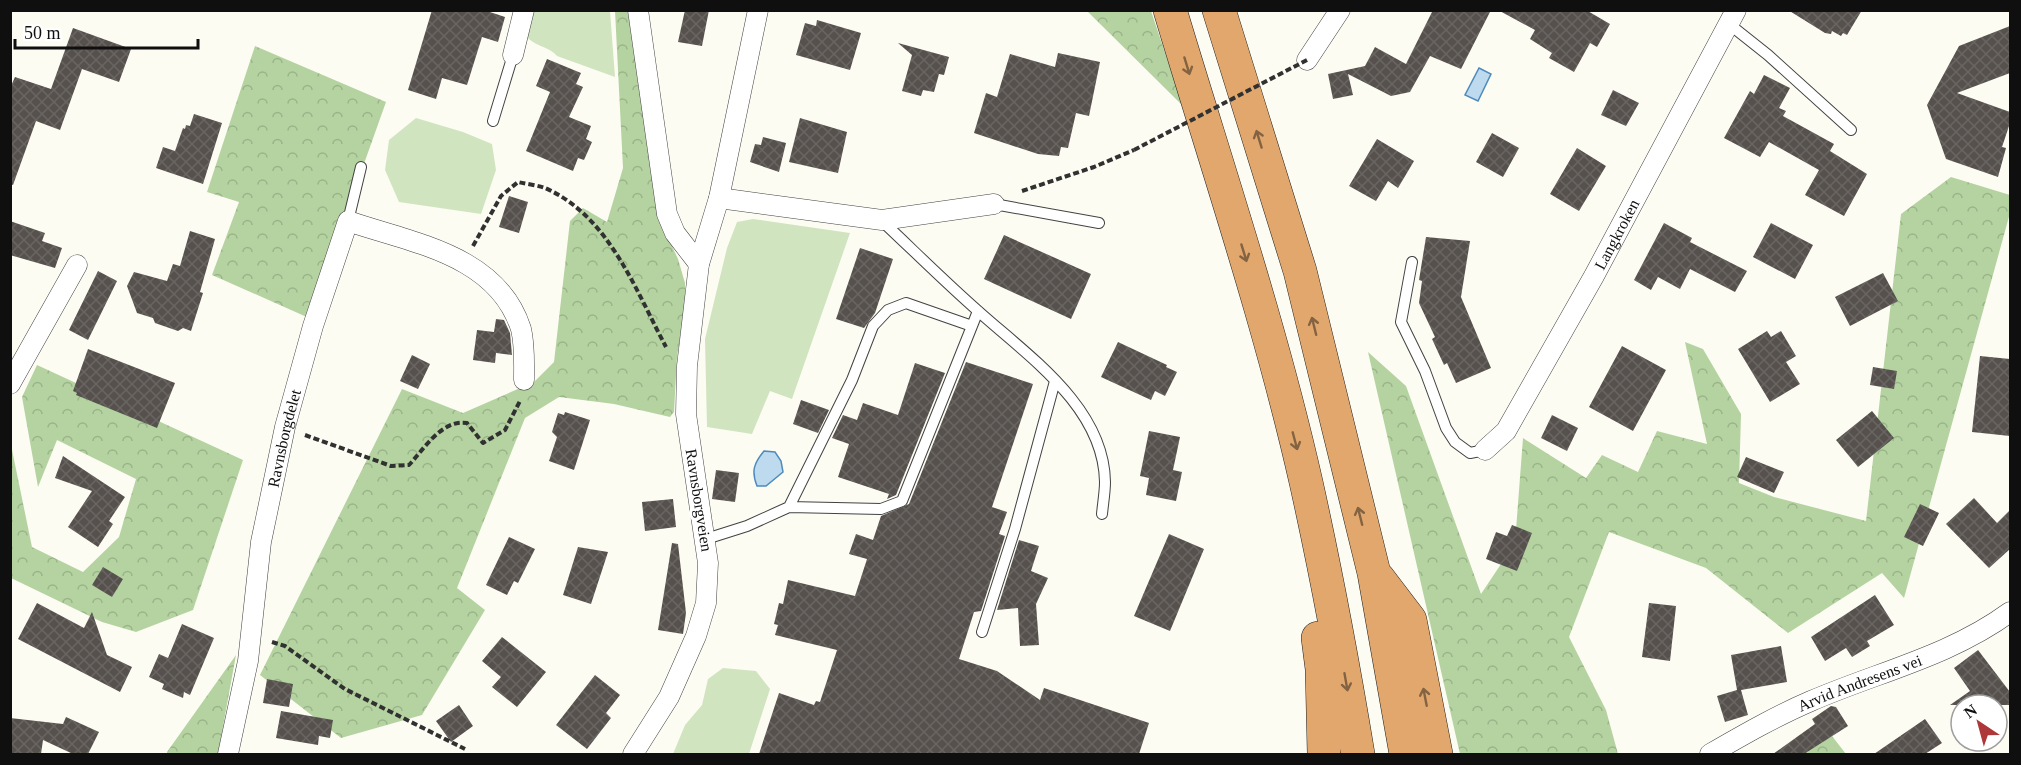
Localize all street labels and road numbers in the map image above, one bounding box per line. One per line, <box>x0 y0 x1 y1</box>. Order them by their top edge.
street label: Langkroken <box>1591 196 1642 272</box>
street label: Ravnsborgdelet <box>264 387 304 489</box>
street label: Ravnsborgveien <box>682 447 716 553</box>
street label: Arvid Andresens vei <box>1795 651 1925 714</box>

